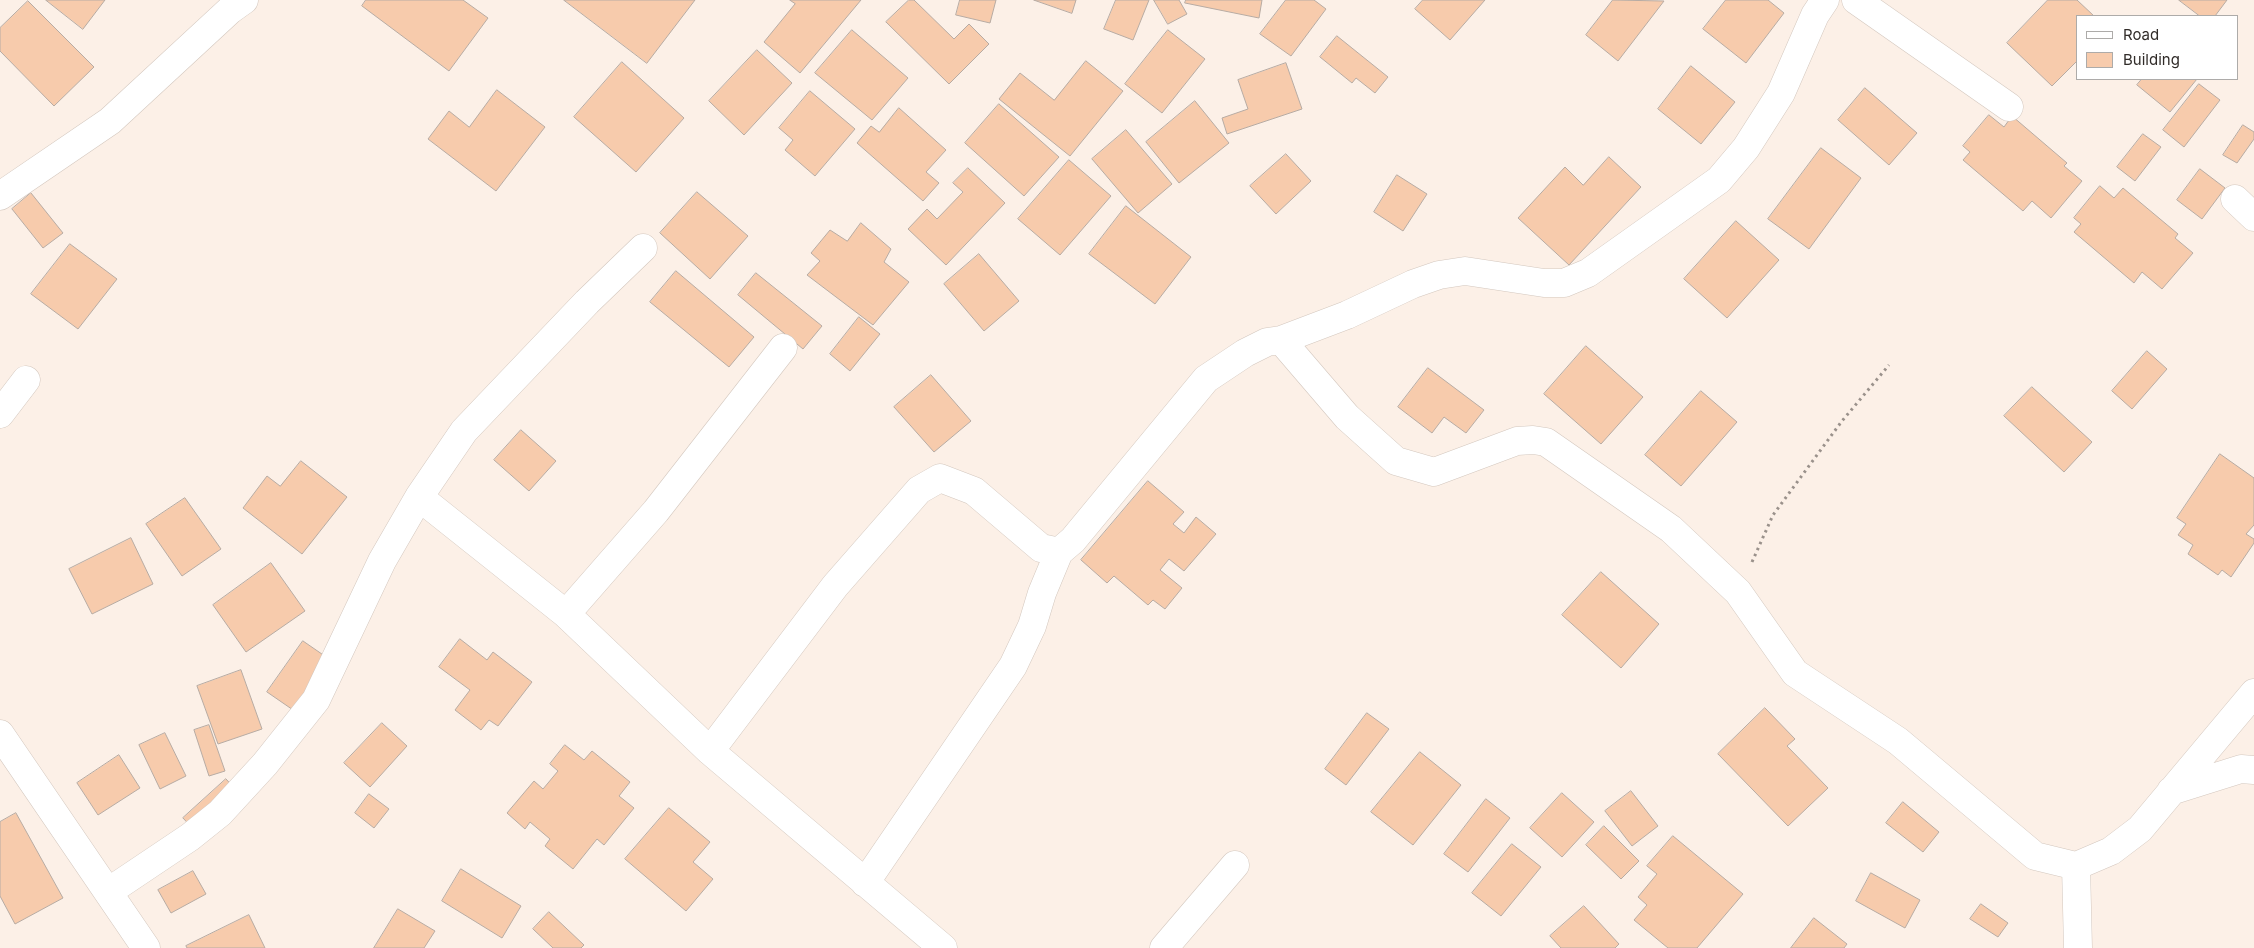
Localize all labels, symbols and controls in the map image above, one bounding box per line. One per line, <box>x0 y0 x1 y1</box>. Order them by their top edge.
legend <box>2076 15 2239 80</box>
text: Road <box>2123 25 2159 44</box>
text: Building <box>2123 50 2180 69</box>

